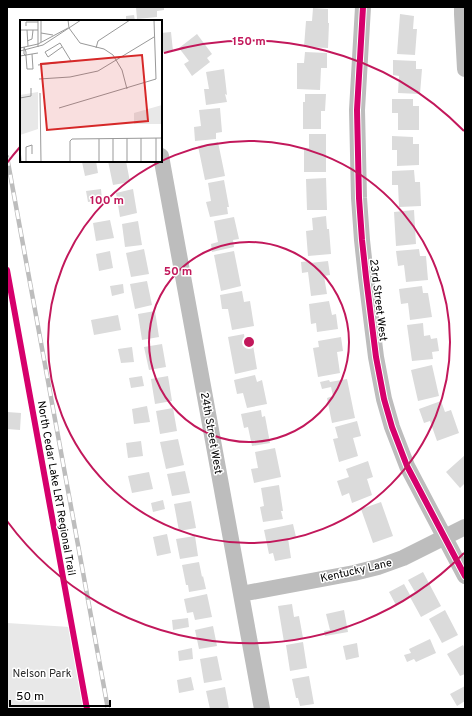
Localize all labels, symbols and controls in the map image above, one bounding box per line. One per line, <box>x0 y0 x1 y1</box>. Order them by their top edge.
inset map <box>20 20 162 162</box>
text: 150 m <box>232 34 266 50</box>
text: 100 m <box>90 193 124 209</box>
street label: 23rd Street West <box>366 258 390 342</box>
text: 50 m <box>164 264 192 280</box>
centre of rings <box>242 335 256 349</box>
street label: 24th Street West <box>197 391 225 475</box>
street label: North Cedar Lake LRT Regional Trail <box>34 400 78 577</box>
street label: Kentucky Lane <box>319 556 393 586</box>
park label: Nelson Park <box>12 667 72 681</box>
scale bar <box>10 682 110 708</box>
text: 50 m <box>16 689 44 705</box>

